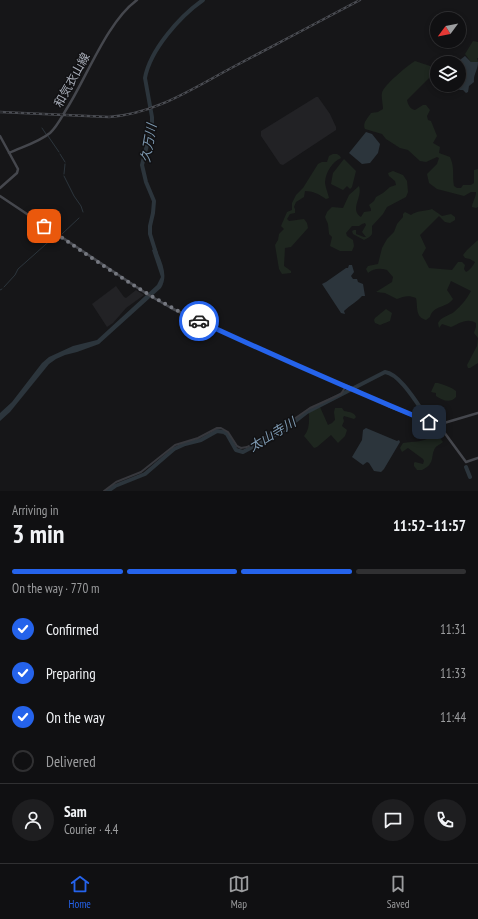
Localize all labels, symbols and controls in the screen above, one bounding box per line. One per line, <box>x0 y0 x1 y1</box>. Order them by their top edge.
north arrow <box>430 12 466 48</box>
map controls <box>430 12 466 92</box>
street label: 和気衣山線 <box>50 50 93 110</box>
button: layers <box>430 56 466 92</box>
water label: 久万川 <box>137 120 161 164</box>
pin <box>27 209 61 243</box>
icon: bag <box>33 215 55 237</box>
courier <box>179 301 219 341</box>
icon: car <box>188 310 210 332</box>
pin <box>412 405 446 439</box>
icon: home <box>418 411 440 433</box>
water label: 太山寺川 <box>246 413 301 455</box>
text: Arriving in <box>12 502 59 519</box>
text: 11:52–11:57 <box>393 516 466 535</box>
text: 3 min <box>12 517 65 550</box>
text: On the way · 770 m <box>12 580 99 597</box>
icon: check <box>12 618 34 640</box>
text: Confirmed <box>46 620 99 639</box>
text: 11:31 <box>440 621 466 638</box>
icon: check <box>12 662 34 684</box>
text: Preparing <box>46 664 96 683</box>
text: 11:33 <box>440 665 466 682</box>
icon: check <box>12 706 34 728</box>
text: On the way <box>46 708 105 727</box>
text: 11:44 <box>440 709 466 726</box>
text: Delivered <box>46 752 96 771</box>
button: person <box>12 799 54 841</box>
button: chat <box>372 799 414 841</box>
button: phone <box>424 799 466 841</box>
text: Sam <box>64 802 87 821</box>
text: Courier · 4.4 <box>64 821 118 838</box>
tab: Home <box>68 873 91 911</box>
tab: Map <box>228 873 250 911</box>
tab: Saved <box>387 873 410 911</box>

